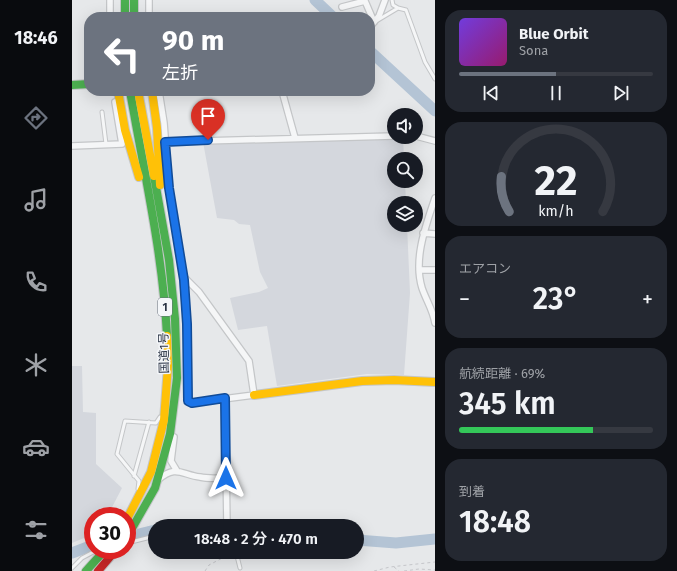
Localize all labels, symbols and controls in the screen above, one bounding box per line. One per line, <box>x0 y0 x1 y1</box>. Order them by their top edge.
text: 90 m <box>162 24 224 57</box>
text: Blue Orbit <box>519 25 588 43</box>
text: 18:46 <box>14 27 58 49</box>
icon: left <box>96 28 148 80</box>
text: Sona <box>519 43 548 58</box>
text: 左折 <box>162 62 198 84</box>
icon: previous <box>480 82 502 104</box>
icon: pause <box>545 82 567 104</box>
icon: next <box>610 82 632 104</box>
pin <box>191 99 225 140</box>
icon: directions <box>22 104 50 132</box>
icon: arrive <box>197 105 219 127</box>
map controls <box>387 108 423 232</box>
button: sound <box>387 108 423 144</box>
button: search <box>387 152 423 188</box>
text: 22 <box>534 156 578 206</box>
icon: music <box>22 186 50 214</box>
button: layers <box>387 196 423 232</box>
text: km/h <box>538 202 574 219</box>
text: エアコン <box>459 261 511 276</box>
icon: phone <box>22 268 50 296</box>
text: 23° <box>533 281 579 317</box>
text: − <box>459 286 470 313</box>
text: + <box>642 286 653 313</box>
road number: 1 <box>158 298 172 316</box>
street label: 国道1号 <box>157 332 171 374</box>
icon: climate <box>22 351 50 379</box>
text: 航続距離 · 69% <box>459 366 545 381</box>
text: 345 km <box>459 386 556 422</box>
icon: car <box>22 433 50 461</box>
position arrow <box>205 457 247 499</box>
text: 到着 <box>459 484 485 499</box>
text: 18:48 <box>459 504 531 540</box>
speed limit sign: 30 <box>84 507 136 559</box>
icon: filters <box>22 516 50 544</box>
text: 18:48 · 2 分 · 470 m <box>194 530 318 548</box>

